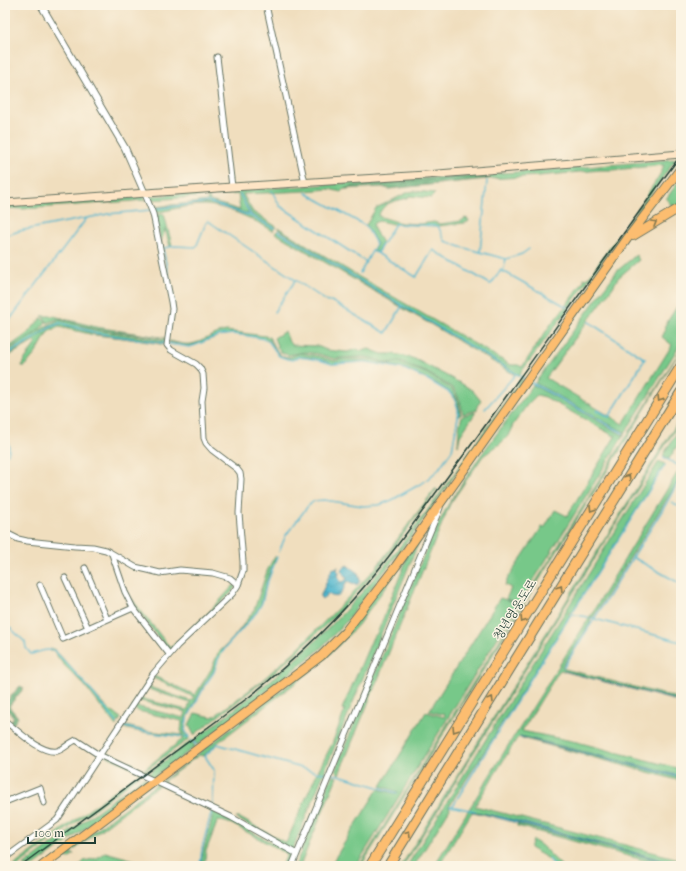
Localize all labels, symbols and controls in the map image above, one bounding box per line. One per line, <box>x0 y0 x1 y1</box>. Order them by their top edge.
one-way arrow <box>650 220 657 227</box>
one-way arrow <box>658 395 665 402</box>
one-way arrow <box>624 475 631 482</box>
one-way arrow <box>589 505 597 512</box>
street label: 청년영웅도로 <box>491 576 540 643</box>
one-way arrow <box>555 585 563 592</box>
one-way arrow <box>521 616 528 623</box>
one-way arrow <box>487 696 494 703</box>
one-way arrow <box>452 726 459 733</box>
scale bar <box>28 819 95 845</box>
text: 100 m <box>34 826 64 840</box>
one-way arrow <box>404 830 411 837</box>

